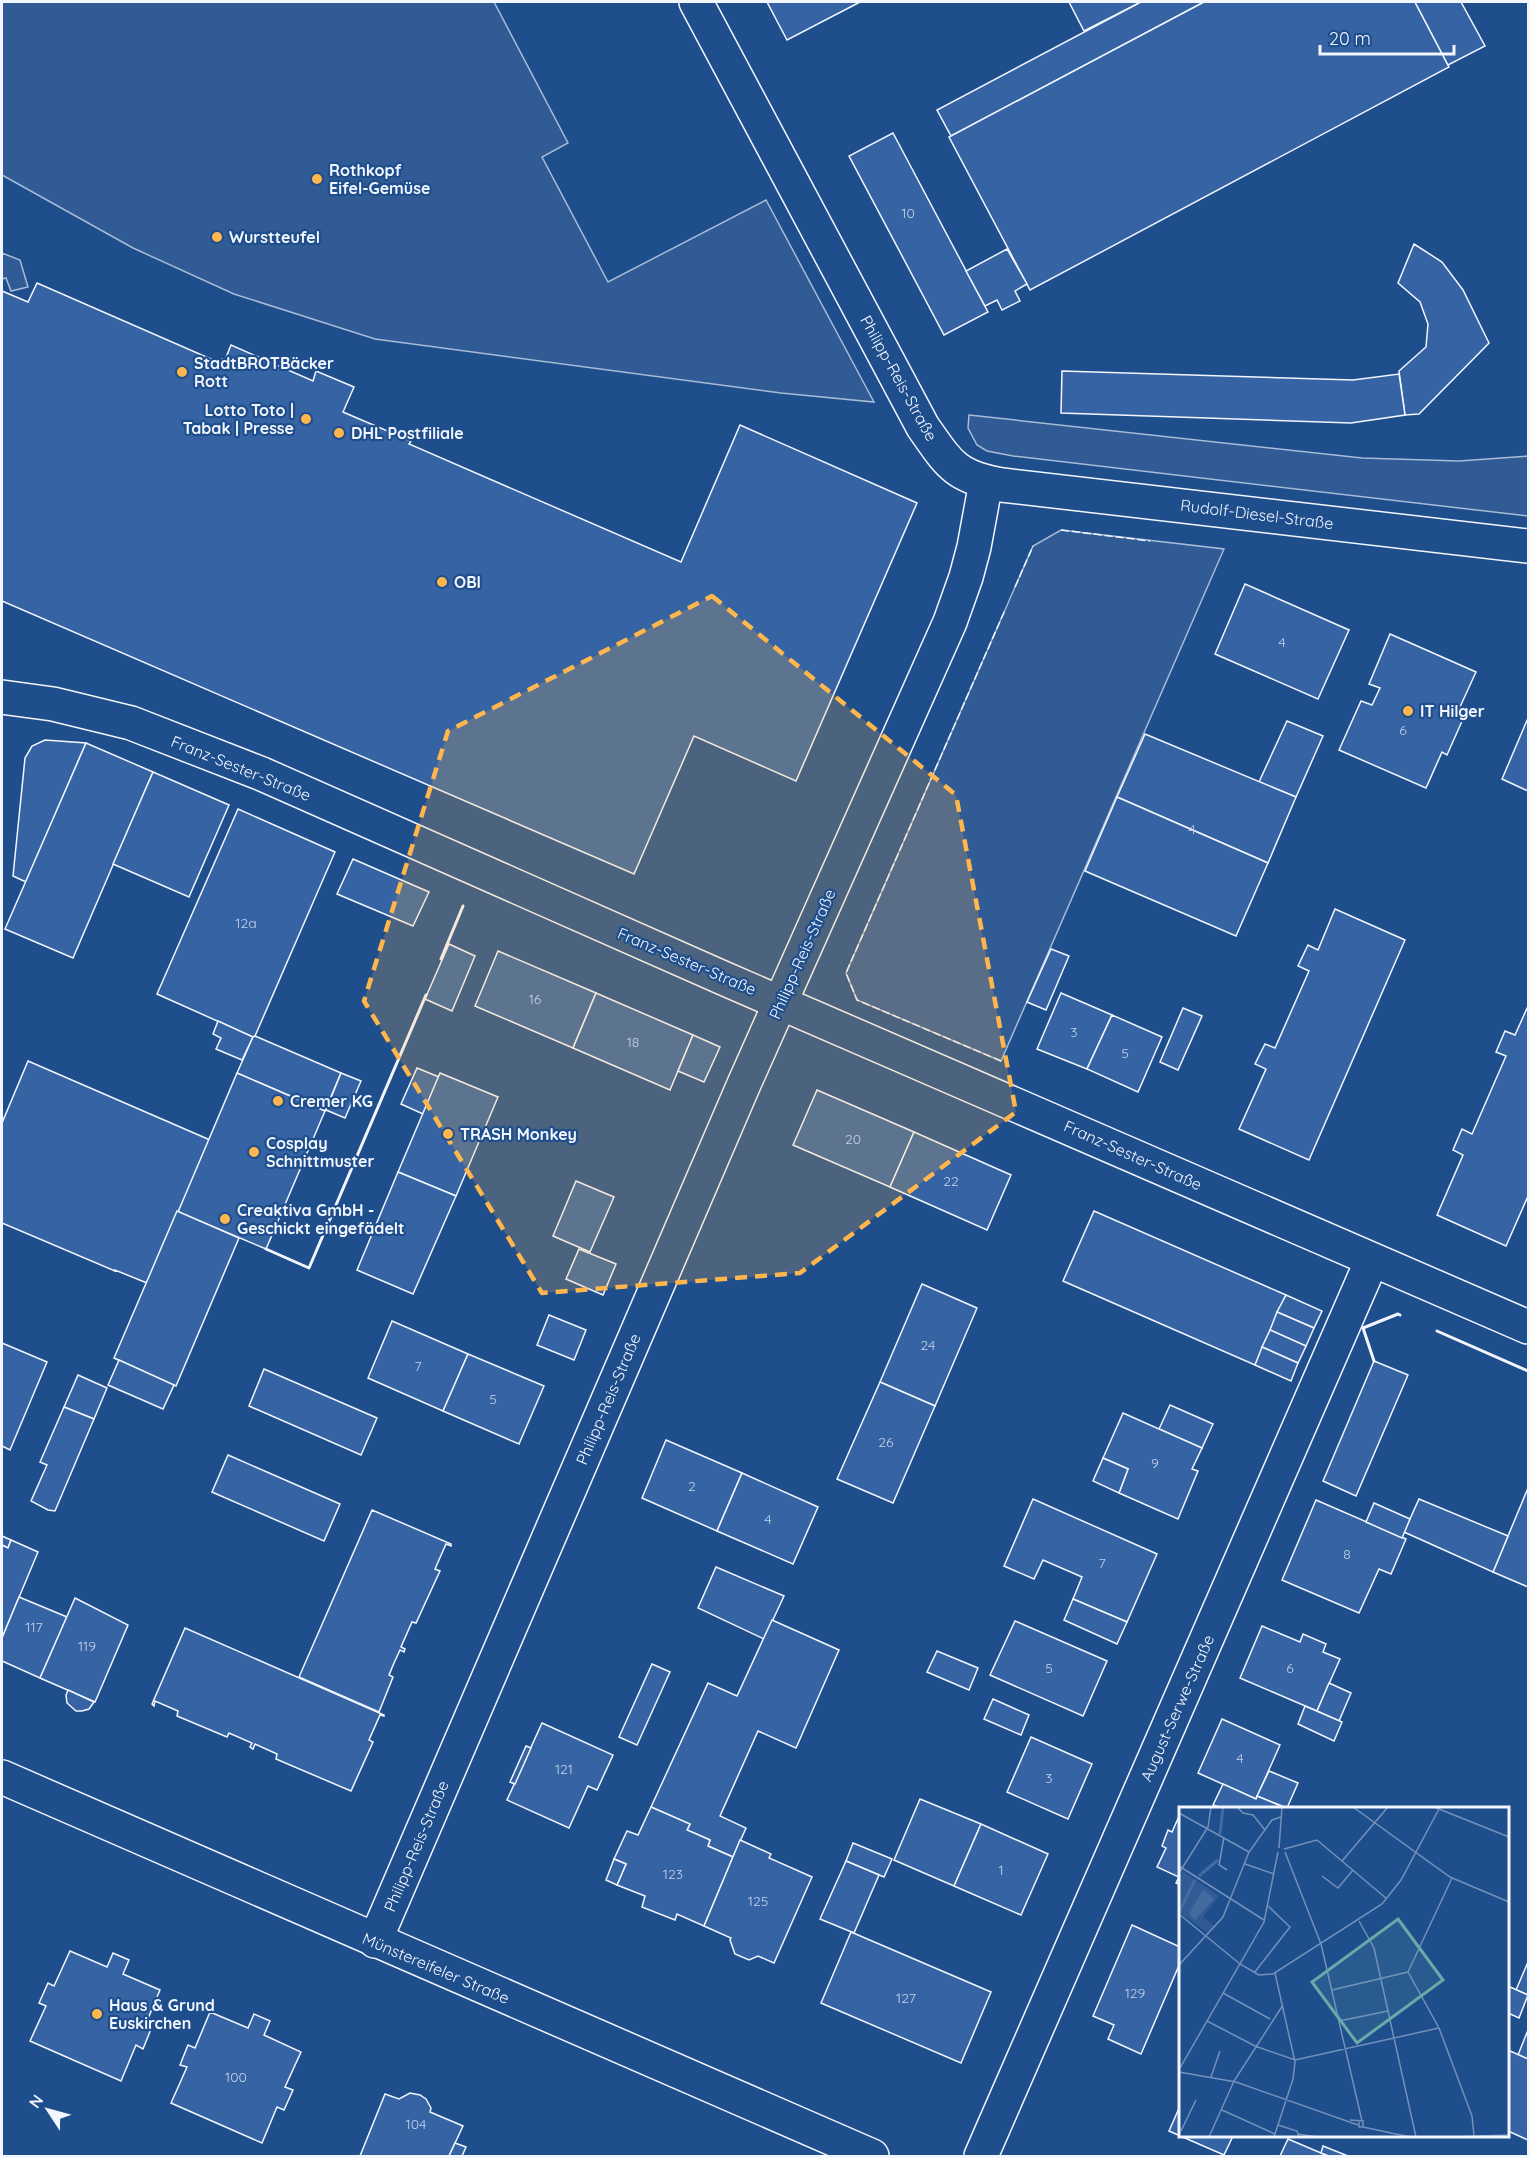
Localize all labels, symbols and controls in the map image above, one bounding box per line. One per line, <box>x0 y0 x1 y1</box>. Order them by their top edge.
scale bar <box>1320 18 1454 56</box>
text: 20 m <box>1329 27 1371 50</box>
place label: Rothkopf Eifel-Gemüse <box>329 160 430 198</box>
marker: Rothkopf Eifel-Gemüse <box>310 172 324 186</box>
house number: 10 <box>901 204 915 222</box>
place label: Wurstteufel <box>229 227 320 247</box>
marker: Wurstteufel <box>210 230 224 244</box>
street label: Philipp-Reis-Straße <box>856 312 942 444</box>
place label: StadtBROTBäcker Rott <box>194 353 334 391</box>
marker: StadtBROTBäcker Rott <box>175 365 189 379</box>
place label: Lotto Toto | Tabak | Presse <box>183 400 294 438</box>
marker: Lotto Toto | Tabak | Presse <box>299 412 313 426</box>
place label: DHL Postfiliale <box>351 423 464 443</box>
marker: DHL Postfiliale <box>332 426 346 440</box>
street label: Rudolf-Diesel-Straße <box>1179 495 1335 533</box>
place label: OBI <box>454 572 481 592</box>
marker: OBI <box>435 575 449 589</box>
house number: 4 <box>1278 633 1286 651</box>
place label: IT Hilger <box>1420 701 1485 721</box>
marker: IT Hilger <box>1401 704 1415 718</box>
house number: 6 <box>1399 721 1407 739</box>
street label: Franz-Sester-Straße <box>168 731 314 805</box>
house number: 4 <box>1188 820 1196 838</box>
street label: Philipp-Reis-Straße <box>764 886 840 1022</box>
house number: 12a <box>235 914 257 932</box>
street label: Franz-Sester-Straße <box>615 923 759 999</box>
house number: 16 <box>529 990 542 1008</box>
house number: 3 <box>1070 1023 1078 1041</box>
house number: 18 <box>627 1033 639 1051</box>
house number: 5 <box>1121 1044 1129 1062</box>
place label: Cremer KG <box>290 1091 373 1111</box>
marker: Cremer KG <box>271 1094 285 1108</box>
street label: Franz-Sester-Straße <box>1061 1116 1205 1194</box>
place label: TRASH Monkey <box>460 1124 577 1144</box>
marker: TRASH Monkey <box>441 1127 455 1141</box>
house number: 20 <box>845 1130 861 1148</box>
place label: Cosplay Schnittmuster <box>266 1133 374 1171</box>
marker: Cosplay Schnittmuster <box>247 1145 261 1159</box>
house number: 22 <box>943 1172 959 1190</box>
place label: Creaktiva GmbH - Geschickt eingefädelt <box>237 1200 405 1238</box>
marker: Creaktiva GmbH - Geschickt eingefädelt <box>218 1212 232 1226</box>
street label: Philipp-Reis-Straße <box>571 1330 645 1468</box>
house number: 24 <box>921 1336 935 1354</box>
house number: 7 <box>414 1357 422 1375</box>
house number: 5 <box>489 1390 497 1408</box>
house number: 26 <box>878 1433 894 1451</box>
house number: 9 <box>1151 1454 1159 1472</box>
house number: 2 <box>688 1477 696 1495</box>
house number: 4 <box>764 1510 772 1528</box>
house number: 8 <box>1343 1545 1351 1563</box>
house number: 7 <box>1098 1554 1106 1572</box>
house number: 117 <box>25 1618 43 1636</box>
street label: August-Serwe-Straße <box>1136 1632 1218 1784</box>
house number: 119 <box>78 1637 96 1655</box>
house number: 5 <box>1045 1659 1053 1677</box>
house number: 6 <box>1286 1659 1294 1677</box>
house number: 4 <box>1236 1749 1244 1767</box>
house number: 121 <box>555 1760 573 1778</box>
house number: 3 <box>1045 1769 1053 1787</box>
street label: Philipp-Reis-Straße <box>379 1777 453 1915</box>
inset map <box>1179 1807 1509 2137</box>
house number: 1 <box>998 1861 1004 1879</box>
house number: 123 <box>663 1865 683 1883</box>
house number: 125 <box>748 1892 768 1910</box>
street label: Münstereifeler Straße <box>359 1928 513 2008</box>
house number: 129 <box>1125 1984 1146 2002</box>
house number: 127 <box>896 1989 916 2007</box>
place label: Haus & Grund Euskirchen <box>109 1995 215 2033</box>
marker: Haus & Grund Euskirchen <box>90 2007 104 2021</box>
house number: 100 <box>225 2068 247 2086</box>
north arrow <box>18 2080 78 2140</box>
text: N <box>24 2091 47 2112</box>
house number: 104 <box>406 2115 426 2133</box>

